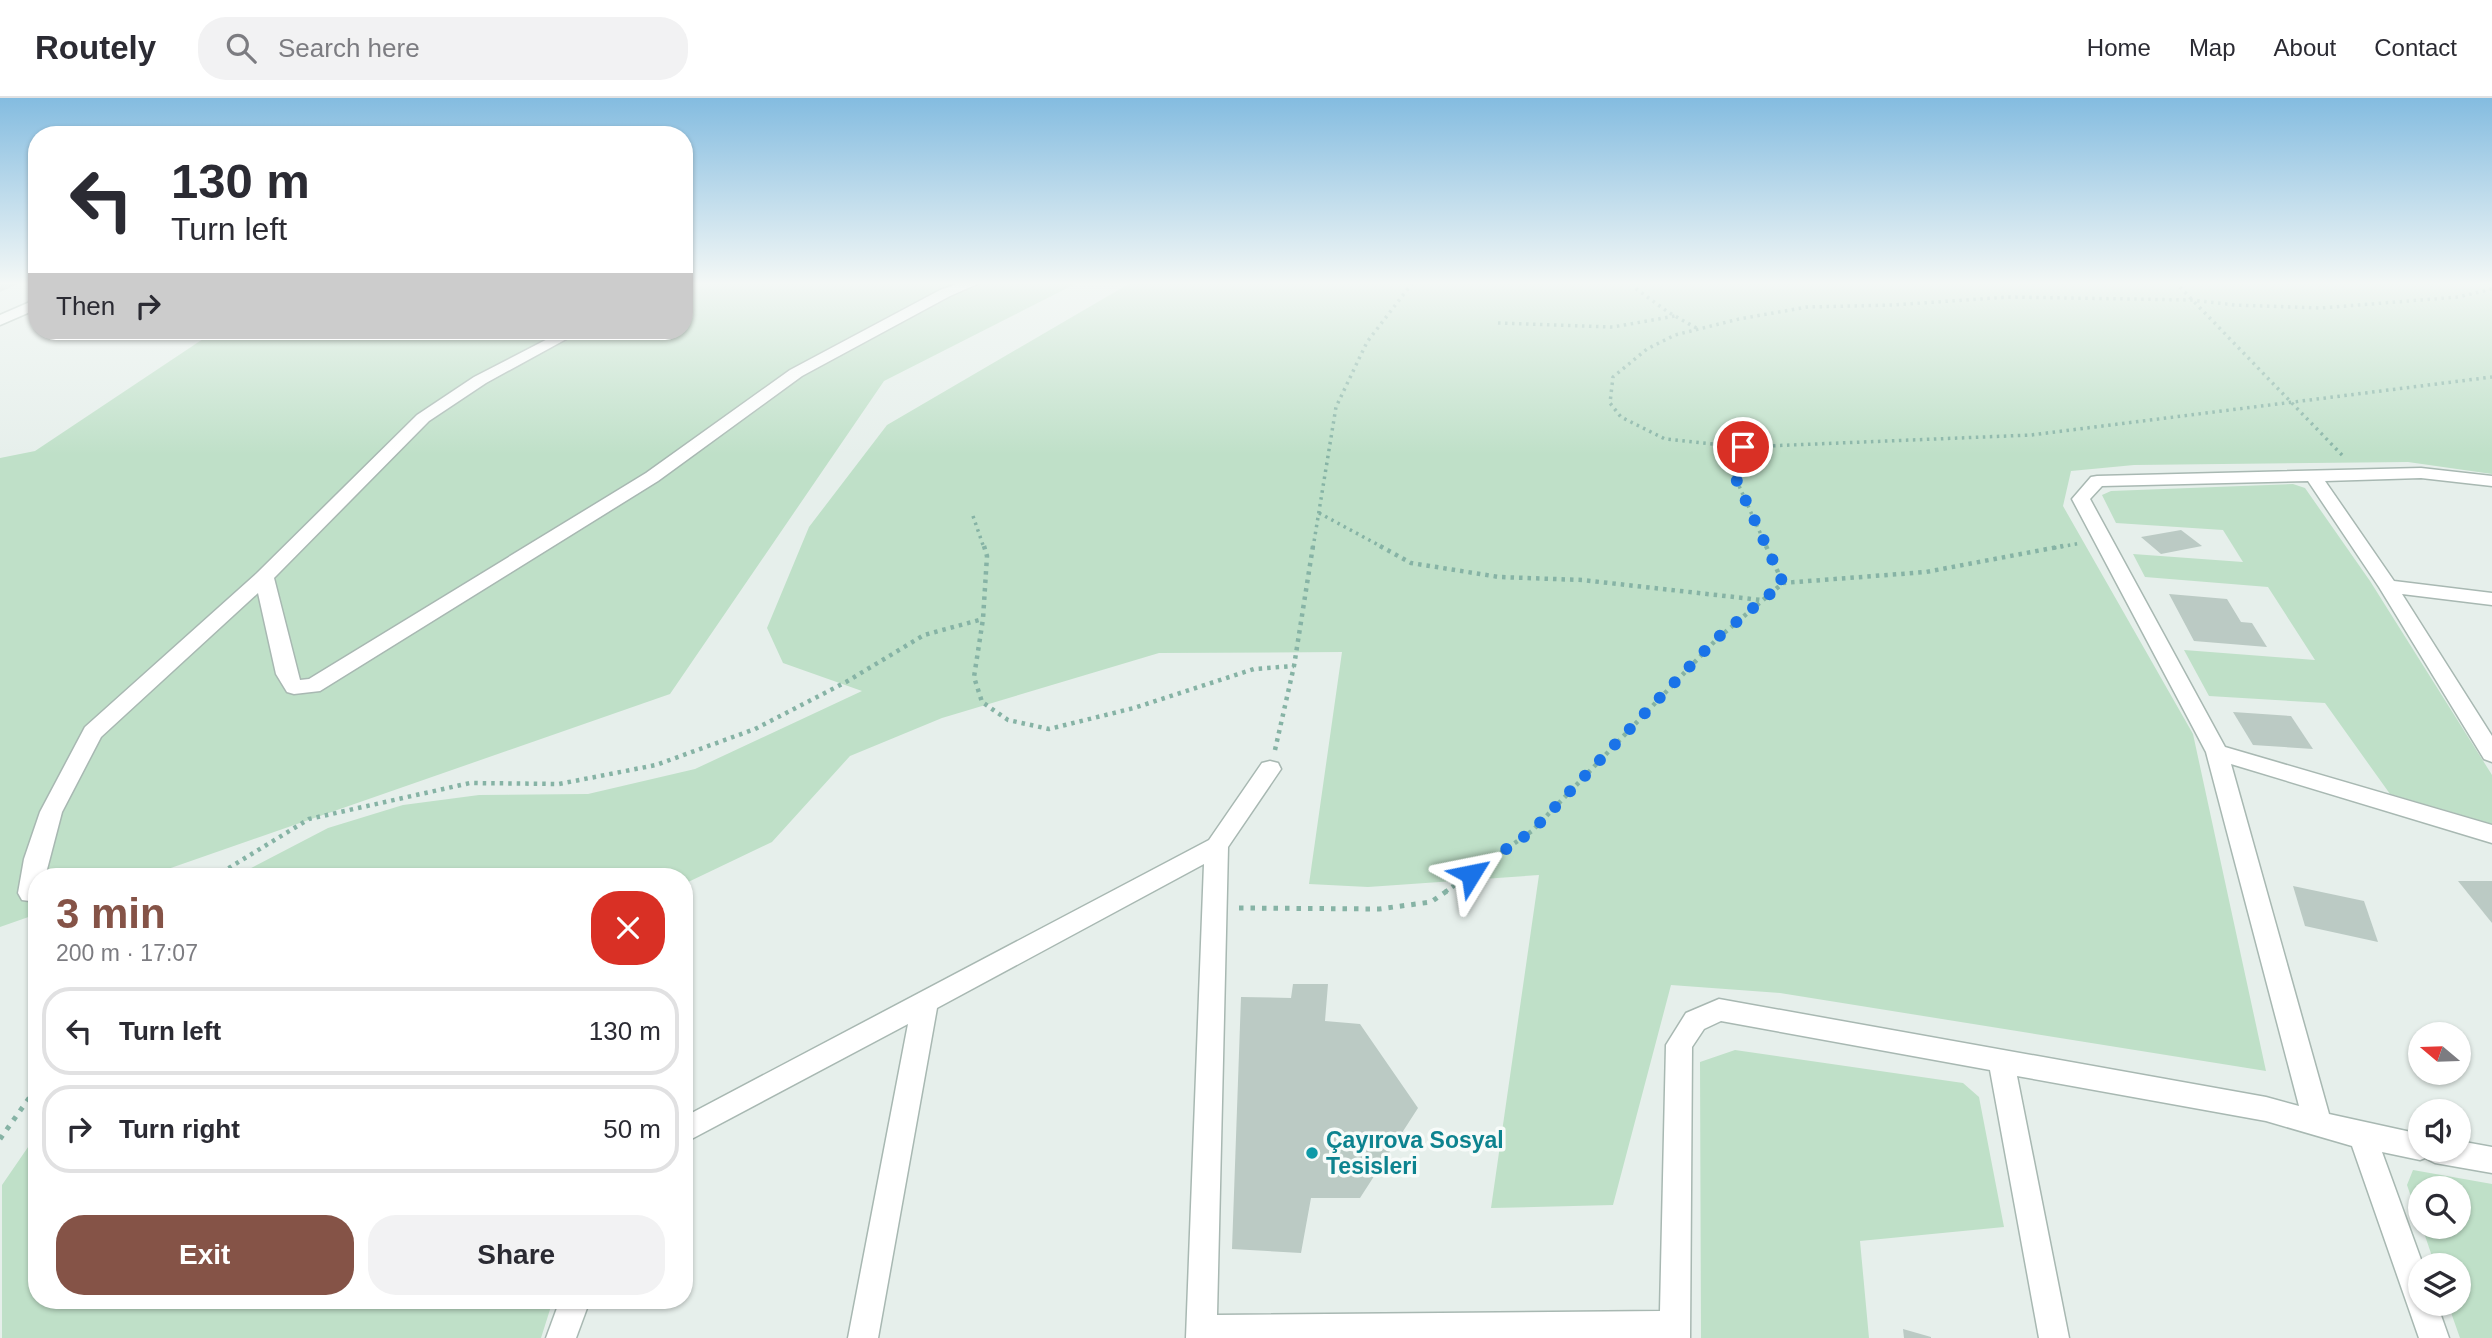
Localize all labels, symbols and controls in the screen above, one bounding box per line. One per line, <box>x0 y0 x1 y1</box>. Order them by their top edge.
search box <box>198 17 688 80</box>
text: Routely <box>35 29 156 66</box>
icon: search <box>222 29 260 67</box>
text: Search here <box>278 33 420 63</box>
text: Home <box>2087 34 2151 61</box>
text: Map <box>2189 34 2236 61</box>
text: About <box>2274 34 2336 61</box>
text: Contact <box>2374 34 2457 61</box>
icon: left <box>56 154 147 245</box>
text: 130 m <box>171 154 310 208</box>
text: Turn left <box>171 211 287 247</box>
icon: right <box>129 287 167 325</box>
text: Then <box>56 291 115 321</box>
pin <box>1713 417 1773 477</box>
icon: arrive <box>1724 428 1762 466</box>
position arrow <box>1434 837 1508 911</box>
text: 3 min <box>56 890 166 937</box>
button: close <box>591 891 665 965</box>
text: 200 m · 17:07 <box>56 940 198 966</box>
icon: left <box>60 1012 98 1050</box>
text: Turn left <box>119 1016 221 1046</box>
text: 130 m <box>589 1016 661 1046</box>
north arrow <box>2408 1022 2471 1085</box>
map controls <box>2408 1022 2471 1316</box>
button: sound <box>2408 1099 2471 1162</box>
icon: right <box>60 1110 98 1148</box>
text: Turn right <box>119 1114 240 1144</box>
text: 50 m <box>603 1114 661 1144</box>
place label: Çayırova Sosyal Tesisleri <box>1326 1127 1504 1179</box>
marker: Çayırova Sosyal Tesisleri <box>1304 1145 1320 1161</box>
button: search <box>2408 1176 2471 1239</box>
button: Exit <box>56 1215 354 1295</box>
button: Share <box>368 1215 665 1295</box>
button: layers <box>2408 1253 2471 1316</box>

